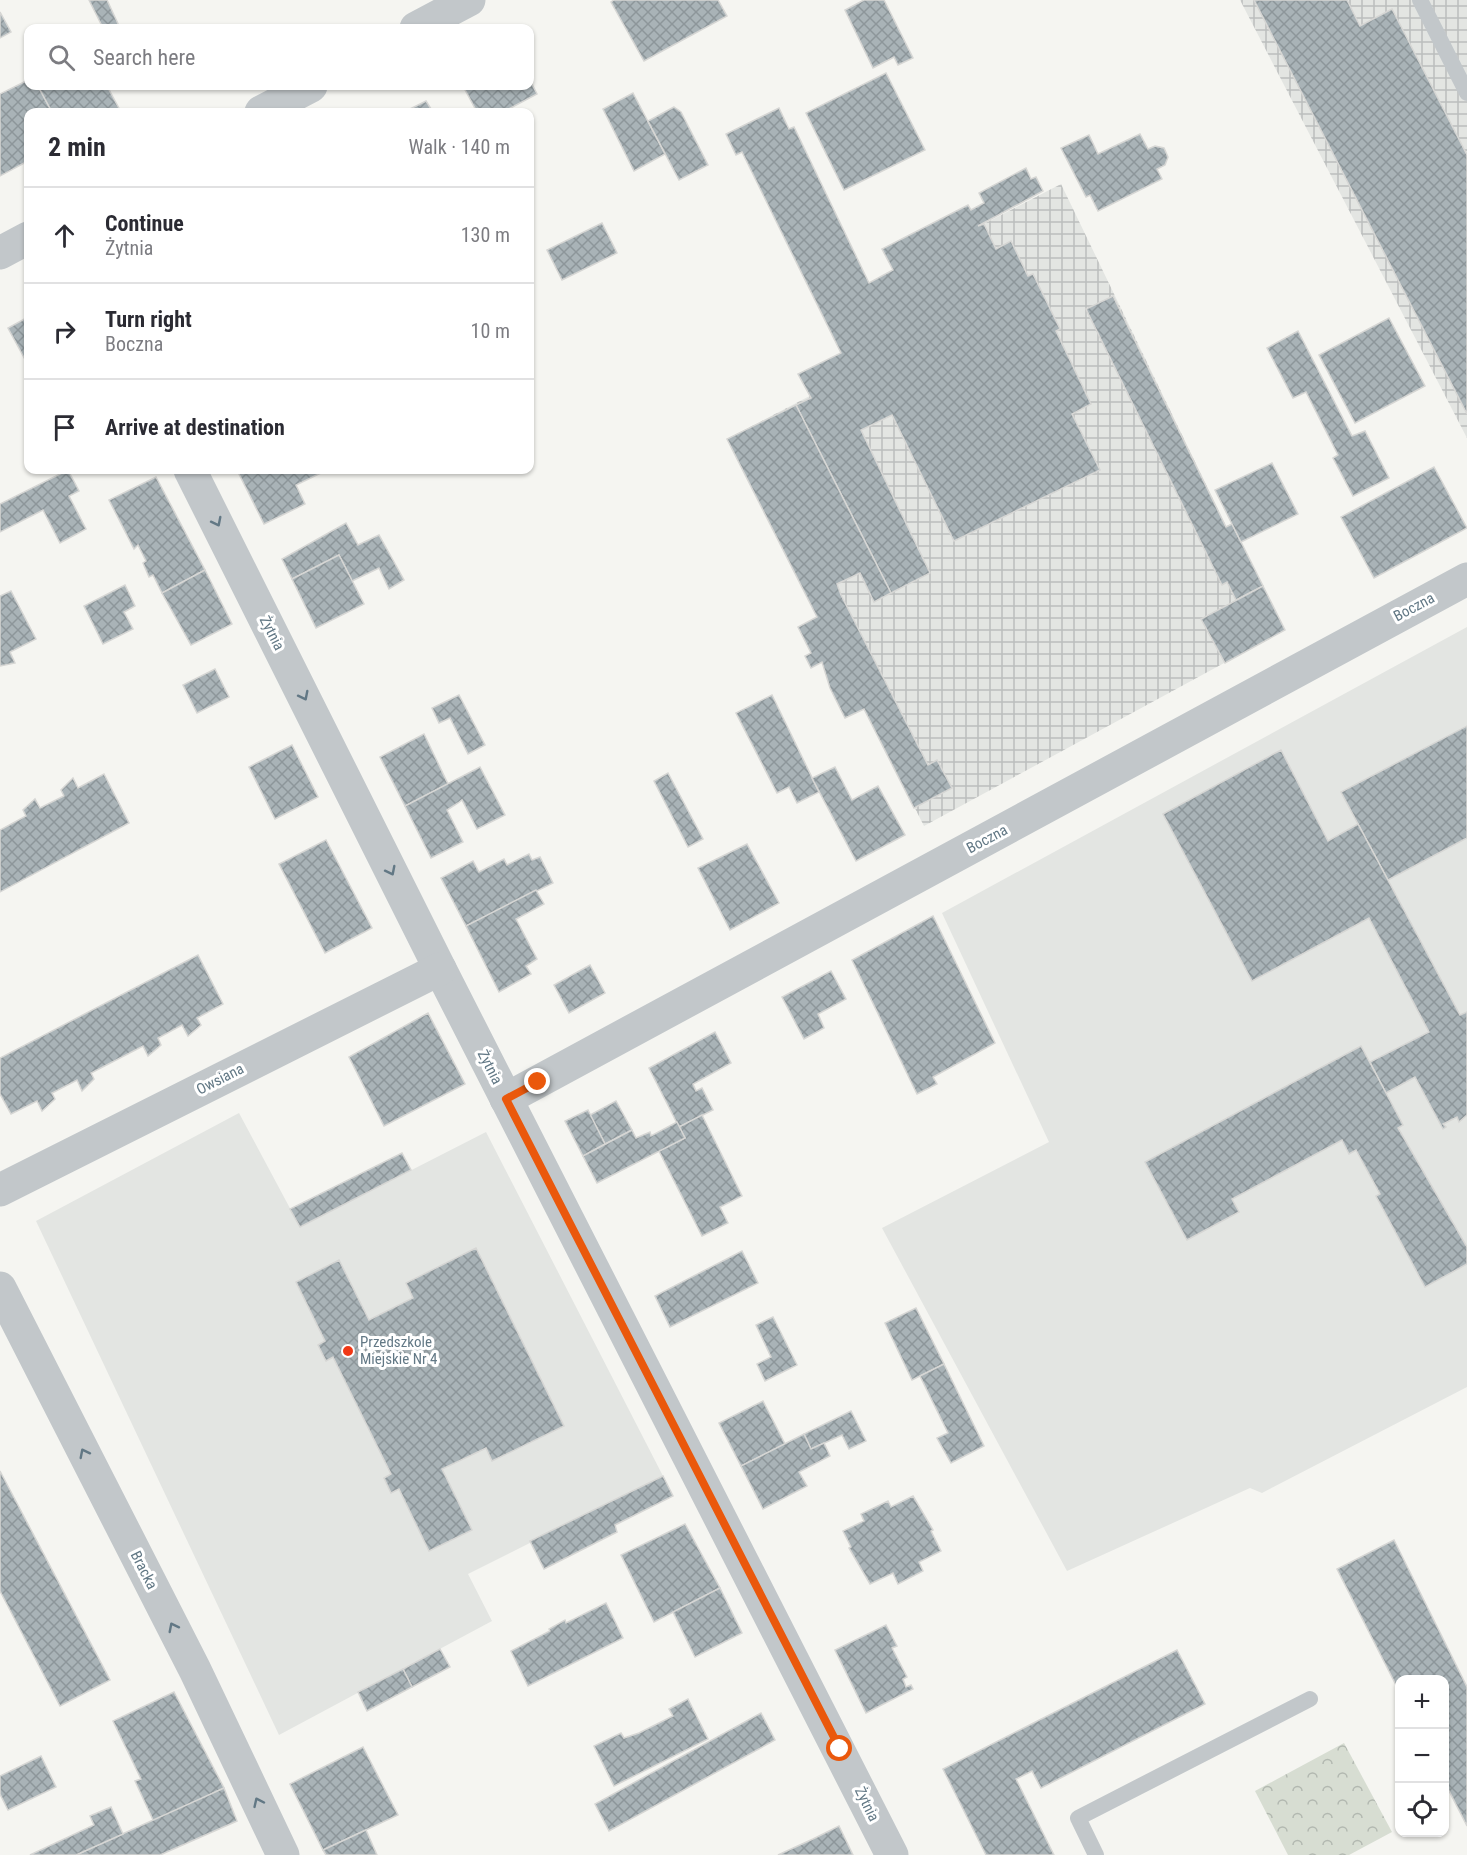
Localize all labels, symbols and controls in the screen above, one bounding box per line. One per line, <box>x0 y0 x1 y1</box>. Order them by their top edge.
search box <box>24 24 534 90</box>
icon: search <box>45 41 78 74</box>
text: Search here <box>93 45 195 70</box>
text: 2 min <box>48 132 106 162</box>
text: Walk · 140 m <box>409 135 510 159</box>
text: Continue <box>105 211 184 236</box>
icon: ahead <box>48 219 81 252</box>
text: 130 m <box>461 223 510 247</box>
text: Żytnia <box>105 236 153 260</box>
text: Turn right <box>105 307 192 332</box>
icon: right <box>48 315 81 348</box>
text: 10 m <box>471 319 510 343</box>
text: Boczna <box>105 332 163 356</box>
icon: arrive <box>48 411 81 444</box>
text: Arrive at destination <box>105 415 285 440</box>
one-way arrow <box>209 515 221 526</box>
street label: Boczna <box>1390 589 1438 625</box>
street label: Żytnia <box>256 613 288 653</box>
one-way arrow <box>296 690 308 701</box>
street label: Boczna <box>963 821 1011 857</box>
one-way arrow <box>384 864 395 875</box>
street label: Żytnia <box>474 1047 506 1087</box>
street label: Owsiana <box>193 1059 247 1099</box>
route end <box>524 1068 550 1094</box>
place label: Przedszkole Miejskie Nr 4 <box>360 1333 437 1368</box>
marker: Przedszkole Miejskie Nr 4 <box>341 1344 355 1358</box>
one-way arrow <box>80 1449 91 1459</box>
street label: Bracka <box>127 1548 161 1592</box>
one-way arrow <box>169 1622 180 1633</box>
map controls <box>1395 1675 1449 1837</box>
button: + <box>1395 1675 1449 1729</box>
button: − <box>1395 1729 1449 1783</box>
route start <box>826 1735 852 1761</box>
button: locate <box>1395 1783 1449 1837</box>
street label: Żytnia <box>851 1784 883 1824</box>
one-way arrow <box>253 1798 265 1809</box>

